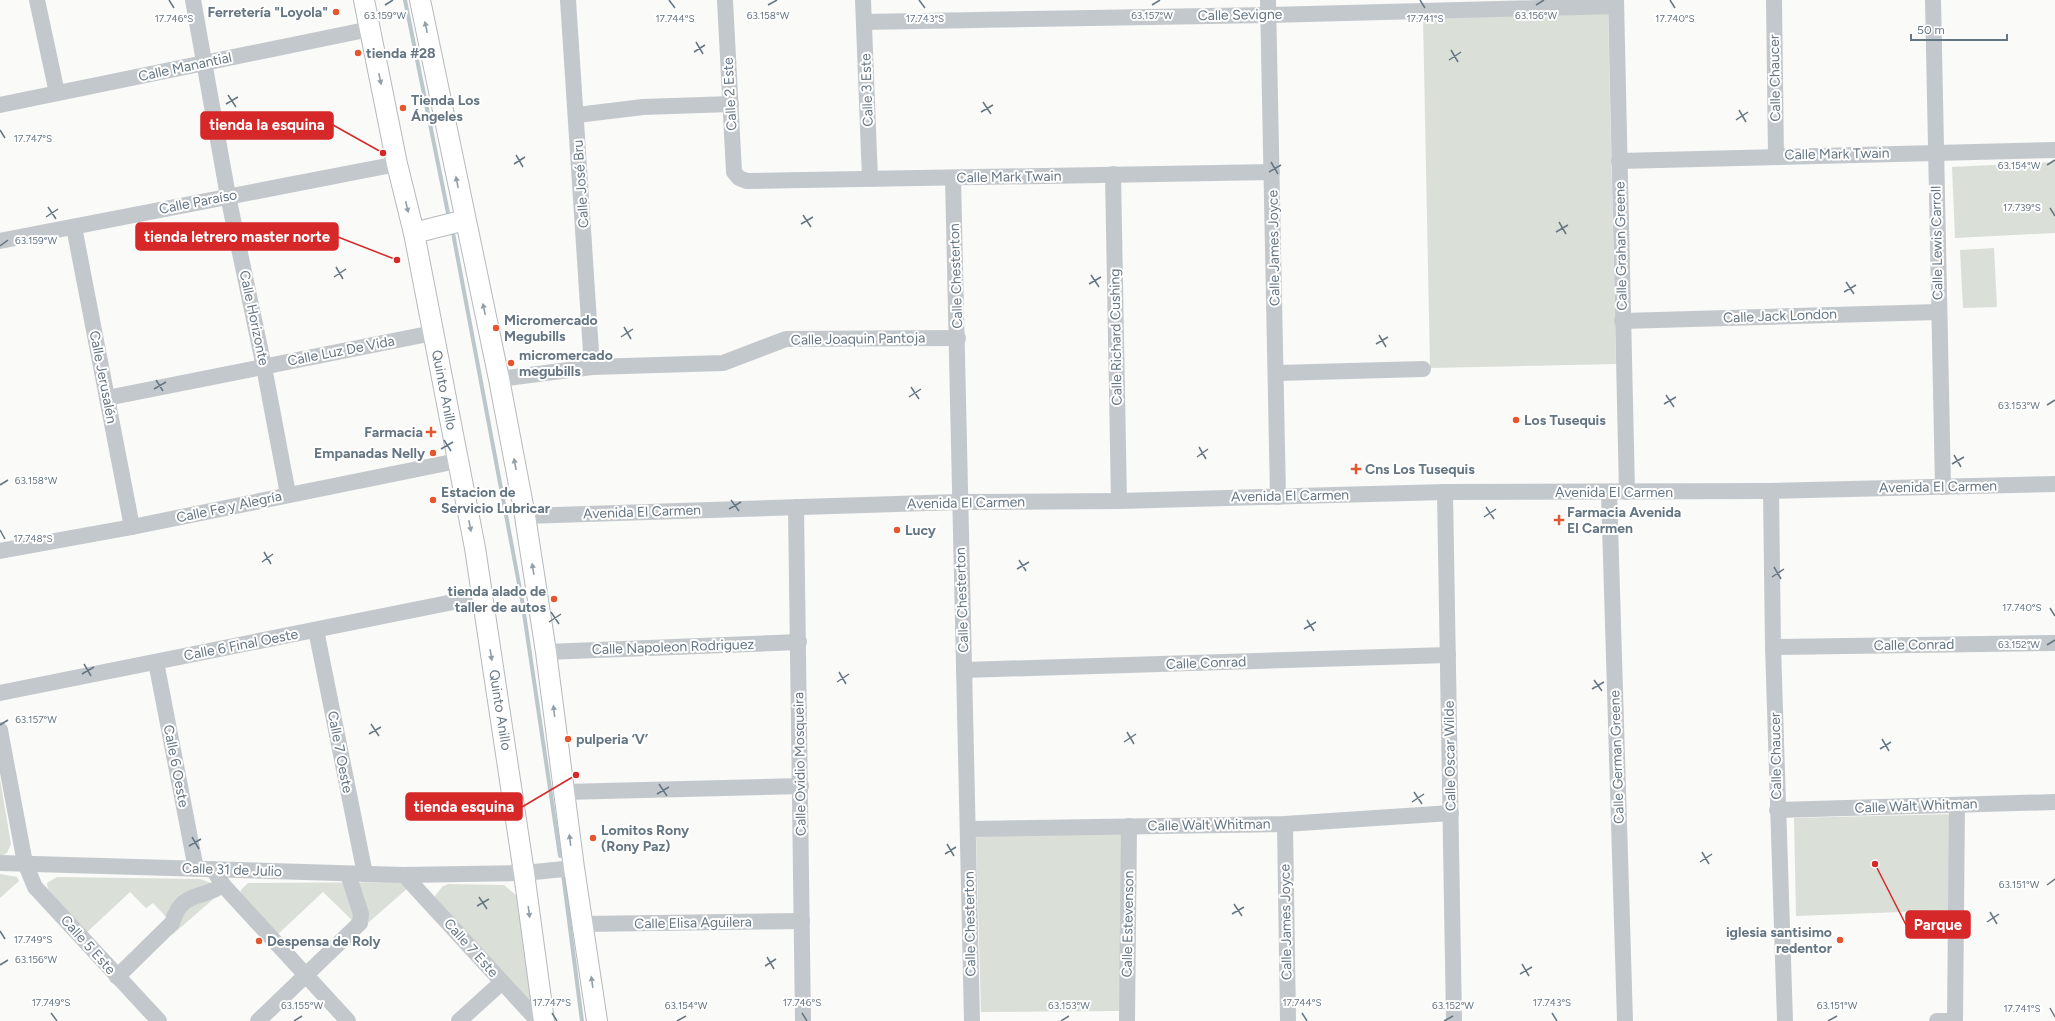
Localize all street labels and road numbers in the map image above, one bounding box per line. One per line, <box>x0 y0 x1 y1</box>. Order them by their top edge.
street label: Calle Sevigne <box>1197 6 1283 24</box>
street label: Calle Chaucer <box>1766 34 1784 122</box>
street label: Calle Manantial <box>137 49 233 85</box>
street label: Calle 3 Este <box>857 53 877 127</box>
street label: Calle 2 Este <box>720 57 740 131</box>
street label: Calle José Bru <box>569 139 593 229</box>
street label: Calle Mark Twain <box>1784 145 1890 163</box>
street label: Calle Mark Twain <box>956 168 1062 186</box>
street label: Calle Grahan Greene <box>1611 181 1631 311</box>
street label: Calle Paraíso <box>157 186 239 218</box>
street label: Calle Lewis Carroll <box>1928 186 1946 300</box>
street label: Calle James Joyce <box>1264 190 1284 306</box>
street label: Calle Chesterton <box>946 223 966 329</box>
street label: Calle Richard Cushing <box>1106 268 1126 406</box>
street label: Calle Horizonte <box>236 269 272 367</box>
street label: Calle Jack London <box>1723 306 1837 326</box>
street label: Calle Jerusalén <box>86 329 120 425</box>
street label: Calle Joaquin Pantoja <box>791 329 925 349</box>
street label: Calle Luz De Vida <box>286 332 396 370</box>
street label: Quinto Anillo <box>428 348 460 432</box>
street label: Avenida El Carmen <box>1879 477 1997 497</box>
street label: Avenida El Carmen <box>1555 484 1673 501</box>
street label: Avenida El Carmen <box>1231 486 1349 506</box>
street label: Calle Fe y Alegría <box>175 488 283 526</box>
street label: Avenida El Carmen <box>907 493 1025 513</box>
street label: Avenida El Carmen <box>583 501 701 523</box>
street label: Calle Chesterton <box>952 547 972 653</box>
street label: Calle 6 Final Oeste <box>182 626 300 664</box>
street label: Calle Napoleon Rodriguez <box>591 636 755 658</box>
street label: Calle Conrad <box>1874 636 1954 654</box>
street label: Calle Conrad <box>1165 653 1247 673</box>
street label: Quinto Anillo <box>485 668 515 752</box>
street label: Calle German Greene <box>1606 689 1628 824</box>
street label: Calle Ovidio Mosqueira <box>790 692 810 836</box>
street label: Calle Oscar Wilde <box>1441 700 1459 811</box>
street label: Calle 7 Oeste <box>324 709 356 795</box>
street label: Calle Chaucer <box>1767 712 1785 800</box>
street label: Calle 6 Oeste <box>160 723 192 809</box>
street label: Calle Walt Whitman <box>1854 795 1978 817</box>
street label: Calle Walt Whitman <box>1147 815 1271 835</box>
street label: Calle 31 de Julio <box>182 860 282 880</box>
street label: Calle James Joyce <box>1276 864 1296 980</box>
street label: Calle Estevenson <box>1119 870 1137 978</box>
street label: Calle Chesterton <box>961 871 979 977</box>
street label: Calle 5 Este <box>57 912 119 978</box>
street label: Calle Elisa Aguilera <box>634 913 752 933</box>
street label: Calle 7 Este <box>440 915 502 981</box>

